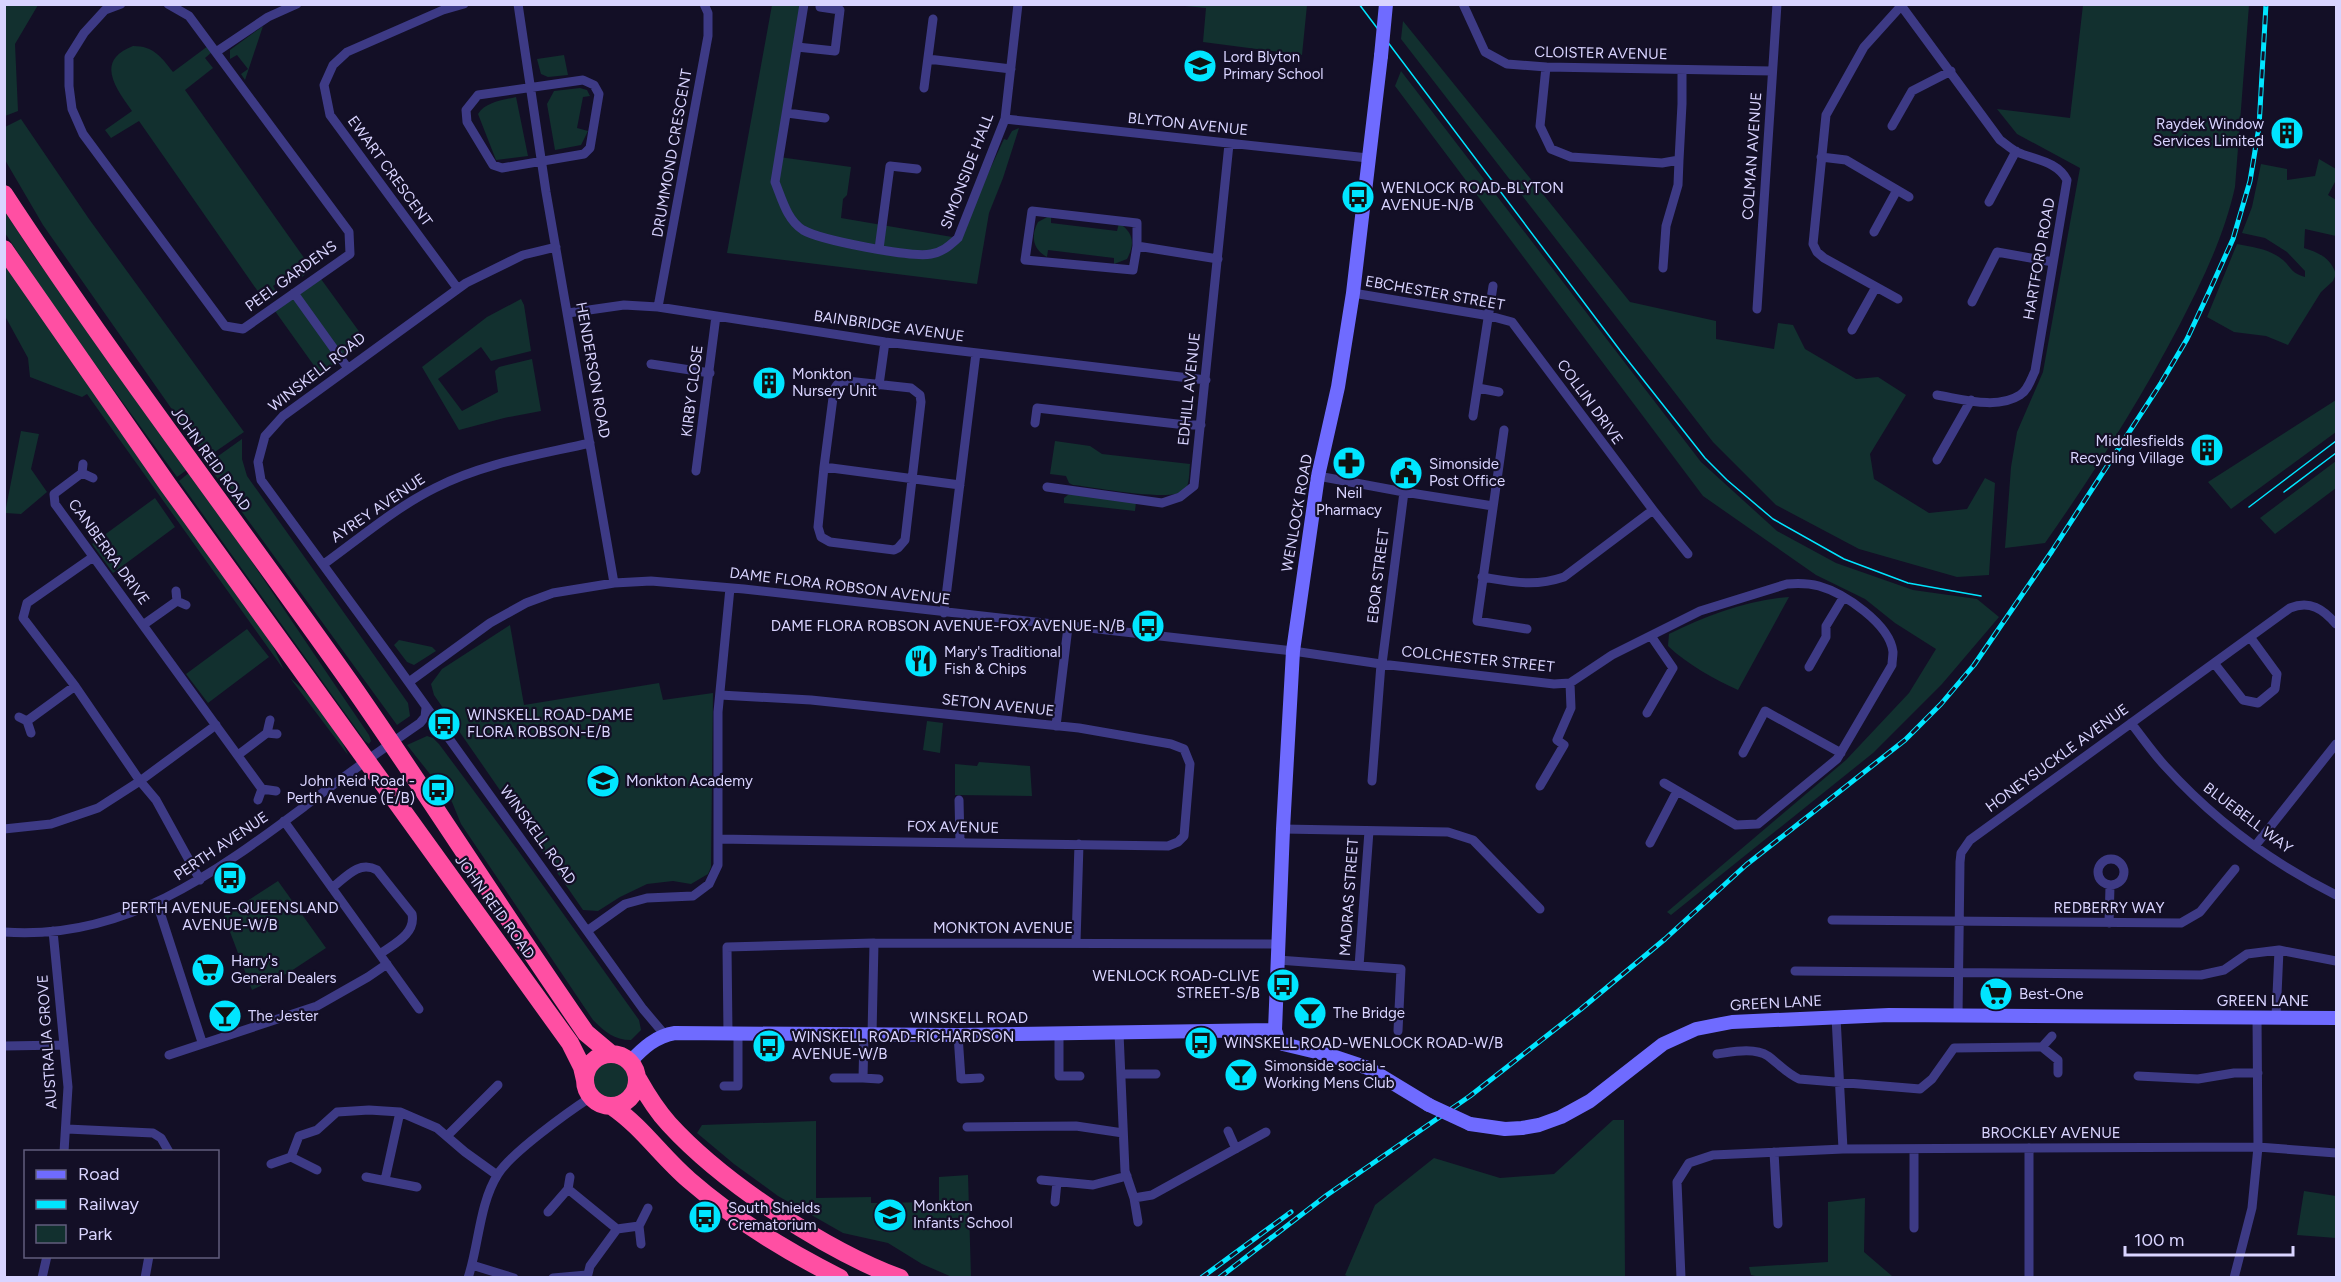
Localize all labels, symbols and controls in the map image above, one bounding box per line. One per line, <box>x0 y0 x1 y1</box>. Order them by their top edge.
street label: CLOISTER AVENUE <box>1534 43 1668 63</box>
school or university icon: Lord Blyton Primary School <box>1182 48 1218 84</box>
place label: Lord Blyton Primary School <box>1223 48 1324 83</box>
street label: DRUMMOND CRESCENT <box>648 67 696 239</box>
street label: COLMAN AVENUE <box>1739 91 1765 221</box>
street label: BLYTON AVENUE <box>1127 109 1249 139</box>
street label: SIMONSIDE HALL <box>937 110 997 231</box>
street label: EWART CRESCENT <box>344 112 437 230</box>
place label: Raydek Window Services Limited <box>2153 115 2264 150</box>
building icon: Raydek Window Services Limited <box>2269 115 2305 151</box>
bus stop icon: WENLOCK ROAD-BLYTON AVENUE-N/B <box>1340 179 1376 215</box>
place label: WENLOCK ROAD-BLYTON AVENUE-N/B <box>1381 179 1564 214</box>
street label: HARTFORD ROAD <box>2019 197 2059 321</box>
street label: PEEL GARDENS <box>242 237 340 315</box>
street label: EBCHESTER STREET <box>1364 272 1507 314</box>
street label: HENDERSON ROAD <box>572 300 614 440</box>
street label: BAINBRIDGE AVENUE <box>813 307 965 345</box>
street label: WINSKELL ROAD <box>265 329 369 415</box>
street label: EDHILL AVENUE <box>1174 332 1204 446</box>
street label: KIRBY CLOSE <box>677 344 707 438</box>
street label: COLLIN DRIVE <box>1553 356 1627 448</box>
building icon: Monkton Nursery Unit <box>751 365 787 401</box>
place label: Monkton Nursery Unit <box>792 365 877 400</box>
street label: JOHN REID ROAD <box>167 404 255 514</box>
place label: Middlesfields Recycling Village <box>2070 432 2184 467</box>
building icon: Middlesfields Recycling Village <box>2189 432 2225 468</box>
pharmacy icon: Neil Pharmacy <box>1331 445 1367 481</box>
street label: WENLOCK ROAD <box>1278 453 1316 573</box>
public building icon: Simonside Post Office <box>1388 455 1424 491</box>
place label: Simonside Post Office <box>1429 455 1505 490</box>
street label: AYREY AVENUE <box>327 470 429 546</box>
place label: Neil Pharmacy <box>1316 484 1382 519</box>
street label: CANBERRA DRIVE <box>65 496 153 608</box>
street label: EBOR STREET <box>1363 527 1393 625</box>
street label: DAME FLORA ROBSON AVENUE <box>728 564 952 608</box>
bus stop icon: DAME FLORA ROBSON AVENUE-FOX AVENUE-N/B <box>1130 608 1166 644</box>
place label: DAME FLORA ROBSON AVENUE-FOX AVENUE-N/B <box>771 617 1125 635</box>
street label: COLCHESTER STREET <box>1401 642 1556 676</box>
restaurant icon: Mary's Traditional Fish & Chips <box>903 643 939 679</box>
place label: Mary's Traditional Fish & Chips <box>944 643 1061 678</box>
street label: SETON AVENUE <box>941 690 1055 720</box>
street label: HONEYSUCKLE AVENUE <box>1982 700 2132 816</box>
bus stop icon: WINSKELL ROAD-DAME FLORA ROBSON-E/B <box>426 706 462 742</box>
place label: WINSKELL ROAD-DAME FLORA ROBSON-E/B <box>467 706 633 741</box>
school or university icon: Monkton Academy <box>585 763 621 799</box>
place label: John Reid Road - Perth Avenue (E/B) <box>287 772 415 807</box>
bus stop icon: John Reid Road - Perth Avenue (E/B) <box>420 772 456 808</box>
place label: Monkton Academy <box>626 772 753 790</box>
street label: BLUEBELL WAY <box>2200 779 2296 857</box>
street label: WINSKELL ROAD <box>496 782 580 888</box>
street label: PERTH AVENUE <box>170 808 272 884</box>
street label: FOX AVENUE <box>907 817 999 837</box>
street label: MADRAS STREET <box>1336 837 1362 957</box>
street label: JOHN REID ROAD <box>451 852 539 962</box>
bus stop icon: PERTH AVENUE-QUEENSLAND AVENUE-W/B <box>212 860 248 896</box>
place label: PERTH AVENUE-QUEENSLAND AVENUE-W/B <box>121 899 339 934</box>
street label: REDBERRY WAY <box>2053 899 2165 917</box>
street label: MONKTON AVENUE <box>933 919 1073 937</box>
supermarket icon: Harry's General Dealers <box>190 952 226 988</box>
place label: Harry's General Dealers <box>231 952 337 987</box>
place label: WENLOCK ROAD-CLIVE STREET-S/B <box>1093 967 1260 1002</box>
bus stop icon: WENLOCK ROAD-CLIVE STREET-S/B <box>1265 967 1301 1003</box>
street label: AUSTRALIA GROVE <box>33 974 61 1110</box>
supermarket icon: Best-One <box>1978 976 2014 1012</box>
place label: Best-One <box>2019 985 2083 1003</box>
street label: GREEN LANE <box>1729 992 1823 1014</box>
street label: GREEN LANE <box>2217 992 2309 1010</box>
bar icon: The Bridge <box>1292 995 1328 1031</box>
bar icon: The Jester <box>207 998 243 1034</box>
place label: The Bridge <box>1333 1004 1405 1022</box>
place label: The Jester <box>248 1007 318 1025</box>
street label: WINSKELL ROAD <box>910 1009 1028 1027</box>
bus stop icon: WINSKELL ROAD-WENLOCK ROAD-W/B <box>1183 1025 1219 1061</box>
bus stop icon: WINSKELL ROAD-RICHARDSON AVENUE-W/B <box>751 1028 787 1064</box>
place label: WINSKELL ROAD-RICHARDSON AVENUE-W/B <box>792 1028 1014 1063</box>
place label: WINSKELL ROAD-WENLOCK ROAD-W/B <box>1224 1034 1503 1052</box>
bar icon: Simonside social - Working Mens Club <box>1223 1057 1259 1093</box>
place label: Simonside social - Working Mens Club <box>1264 1057 1395 1092</box>
street label: BROCKLEY AVENUE <box>1981 1124 2121 1142</box>
legend <box>24 1150 219 1258</box>
text: Road <box>78 1163 119 1185</box>
text: Railway <box>78 1193 140 1215</box>
school or university icon: Monkton Infants' School <box>872 1197 908 1233</box>
place label: Monkton Infants' School <box>913 1197 1013 1232</box>
bus stop icon: South Shields Crematorium <box>687 1199 723 1235</box>
place label: South Shields Crematorium <box>728 1199 820 1234</box>
scale bar <box>2125 1219 2293 1257</box>
text: Park <box>78 1223 113 1245</box>
text: 100 m <box>2134 1229 2184 1251</box>

